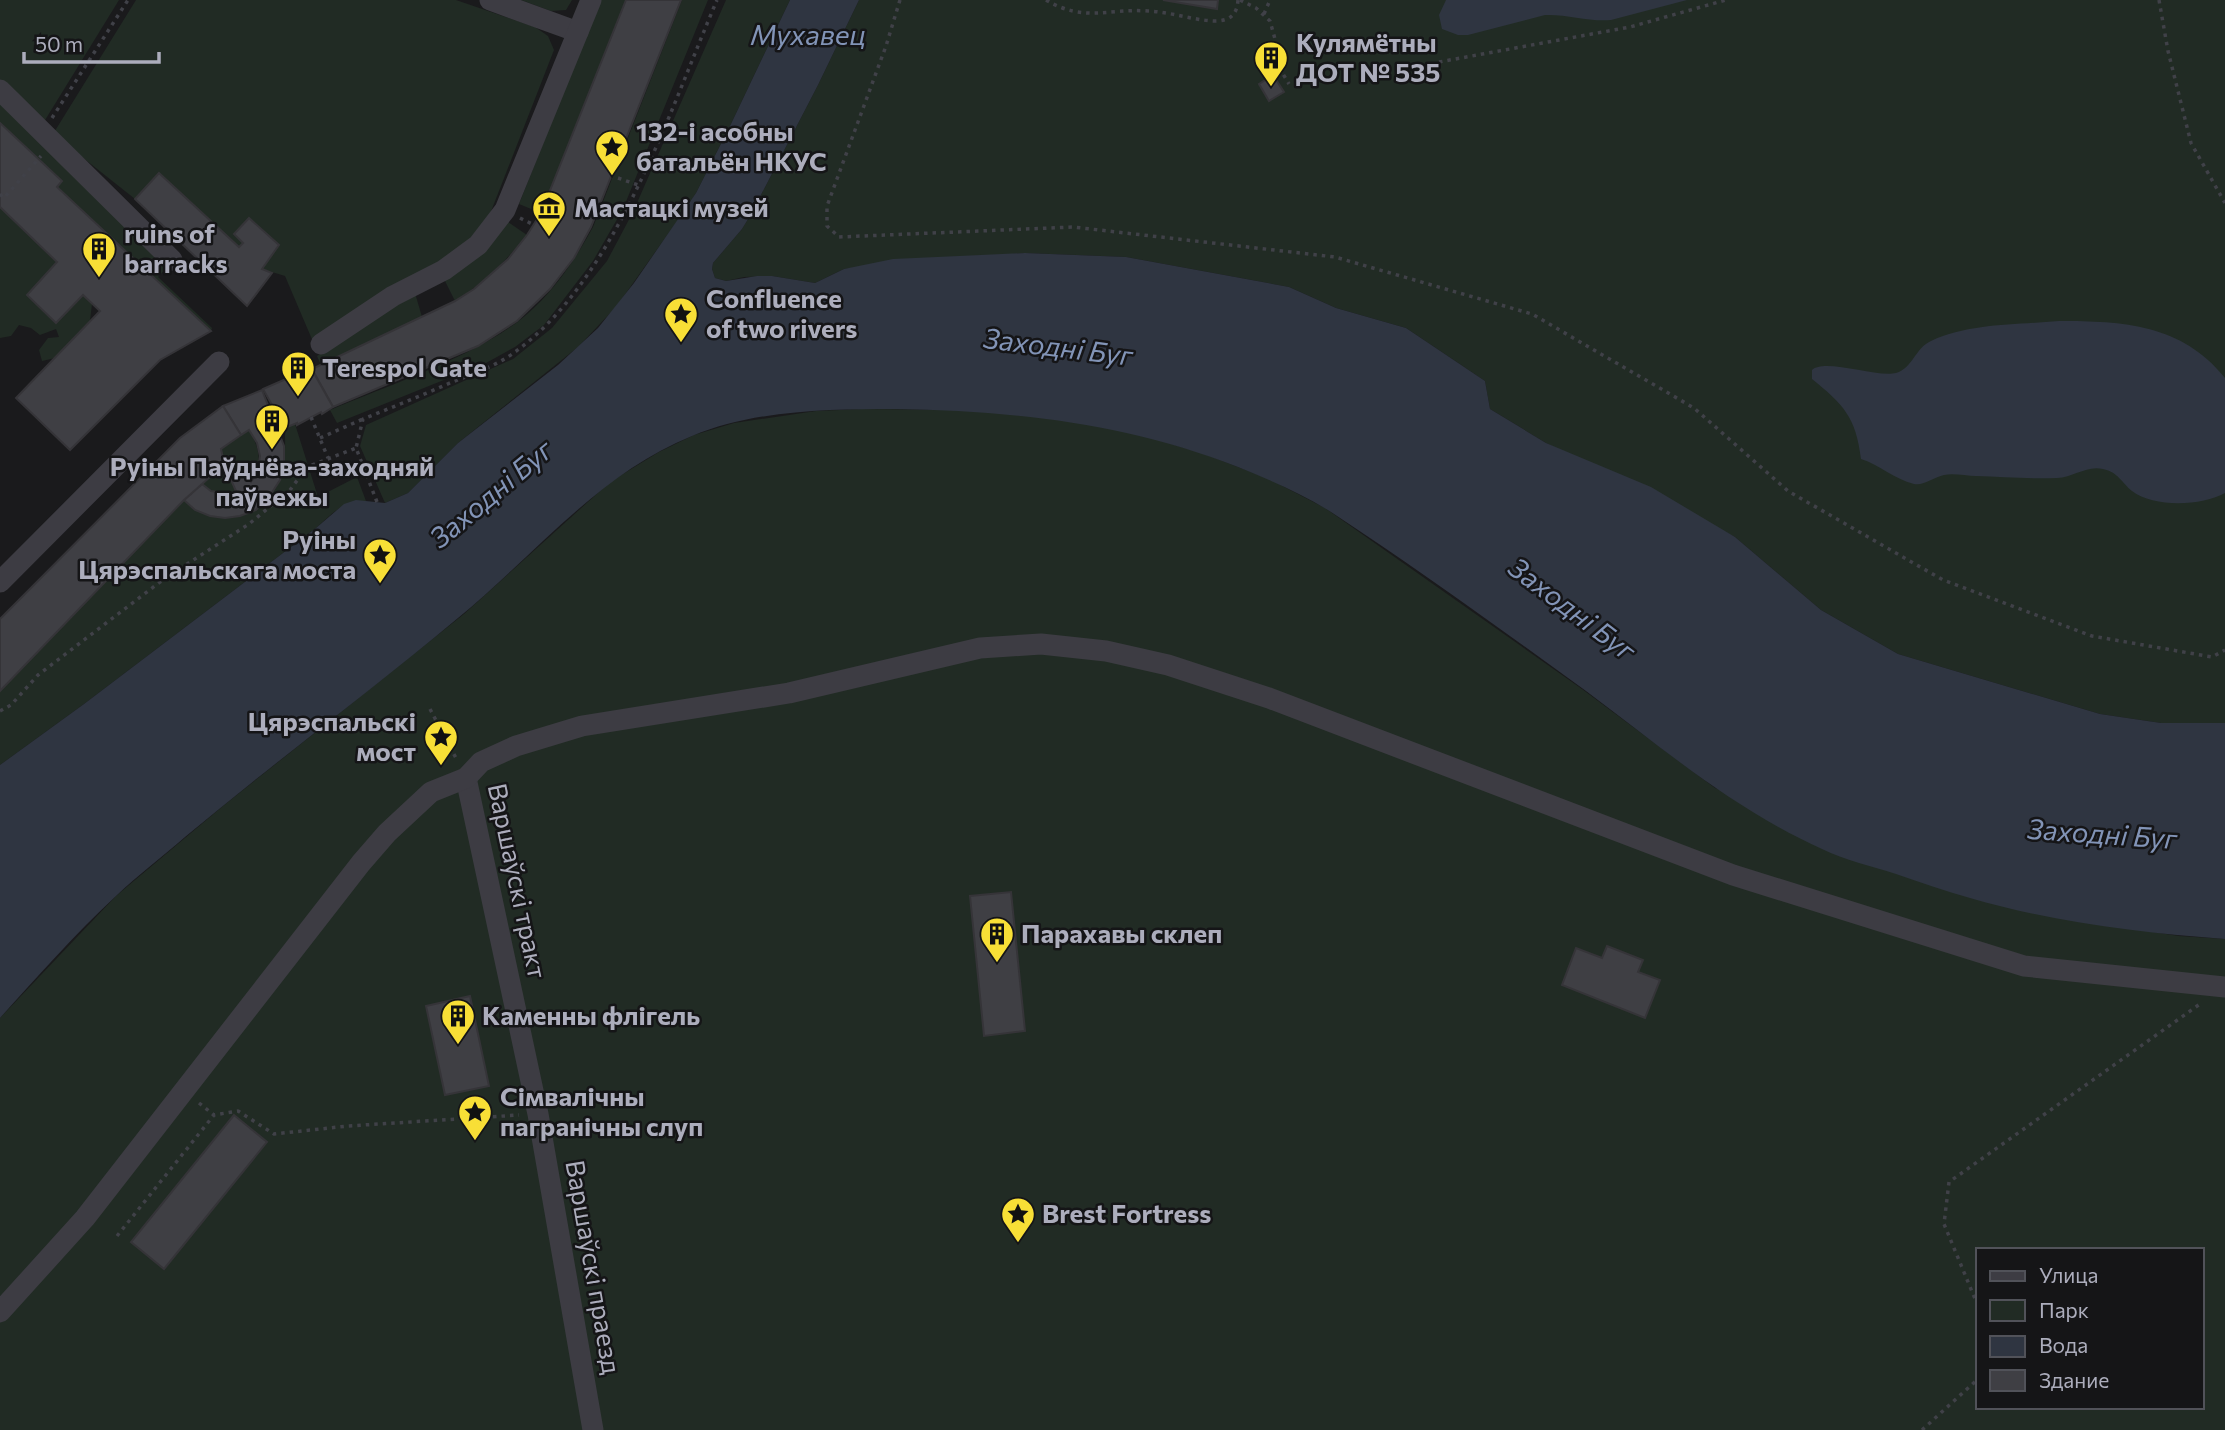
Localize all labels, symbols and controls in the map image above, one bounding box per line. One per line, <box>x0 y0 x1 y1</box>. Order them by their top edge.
water label: Мухавец <box>750 17 866 51</box>
scale bar <box>24 21 159 65</box>
place label: Кулямётны ДОТ № 535 <box>1296 26 1441 87</box>
text: 50 m <box>35 31 83 56</box>
building icon: Кулямётны ДОТ № 535 <box>1252 39 1290 88</box>
place label: 132-і асобны батальён НКУС <box>636 115 827 176</box>
place icon: 132-і асобны батальён НКУС <box>593 128 631 177</box>
museum icon: Мастацкі музей <box>530 189 568 238</box>
place label: Мастацкі музей <box>574 191 769 222</box>
place label: ruins of barracks <box>124 217 228 278</box>
building icon: ruins of barracks <box>80 230 118 279</box>
place label: Confluence of two rivers <box>706 282 857 343</box>
place icon: Confluence of two rivers <box>662 295 700 344</box>
water label: Заходні Буг <box>982 320 1136 372</box>
building icon: Terespol Gate <box>279 349 317 398</box>
place label: Terespol Gate <box>322 351 487 382</box>
building icon: Руіны Паўднёва-заходняй паўвежы <box>253 402 291 451</box>
water label: Заходні Буг <box>422 431 560 554</box>
place label: Руіны Паўднёва-заходняй паўвежы <box>110 450 434 511</box>
place label: Руіны Цярэспальскага моста <box>78 523 356 584</box>
place icon: Руіны Цярэспальскага моста <box>361 536 399 585</box>
water label: Заходні Буг <box>1502 550 1644 668</box>
place label: Цярэспальскі мост <box>248 705 416 766</box>
place icon: Цярэспальскі мост <box>422 718 460 767</box>
street label: Варшаўскі тракт <box>483 780 554 981</box>
water label: Заходні Буг <box>2026 811 2180 855</box>
building icon: Парахавы склеп <box>978 915 1016 964</box>
place label: Парахавы склеп <box>1021 917 1222 948</box>
building icon: Каменны флігель <box>439 997 477 1046</box>
place label: Каменны флігель <box>482 999 700 1030</box>
place label: Сімвалічны пагранічны слуп <box>500 1080 703 1141</box>
place icon: Сімвалічны пагранічны слуп <box>456 1093 494 1142</box>
street label: Варшаўскі праезд <box>560 1157 629 1376</box>
place icon: Brest Fortress <box>999 1195 1037 1244</box>
place label: Brest Fortress <box>1042 1197 1211 1228</box>
legend <box>1976 1248 2204 1409</box>
text: Улица <box>2039 1262 2098 1287</box>
text: Парк <box>2039 1297 2089 1322</box>
text: Вода <box>2039 1332 2088 1357</box>
text: Здание <box>2039 1367 2109 1392</box>

